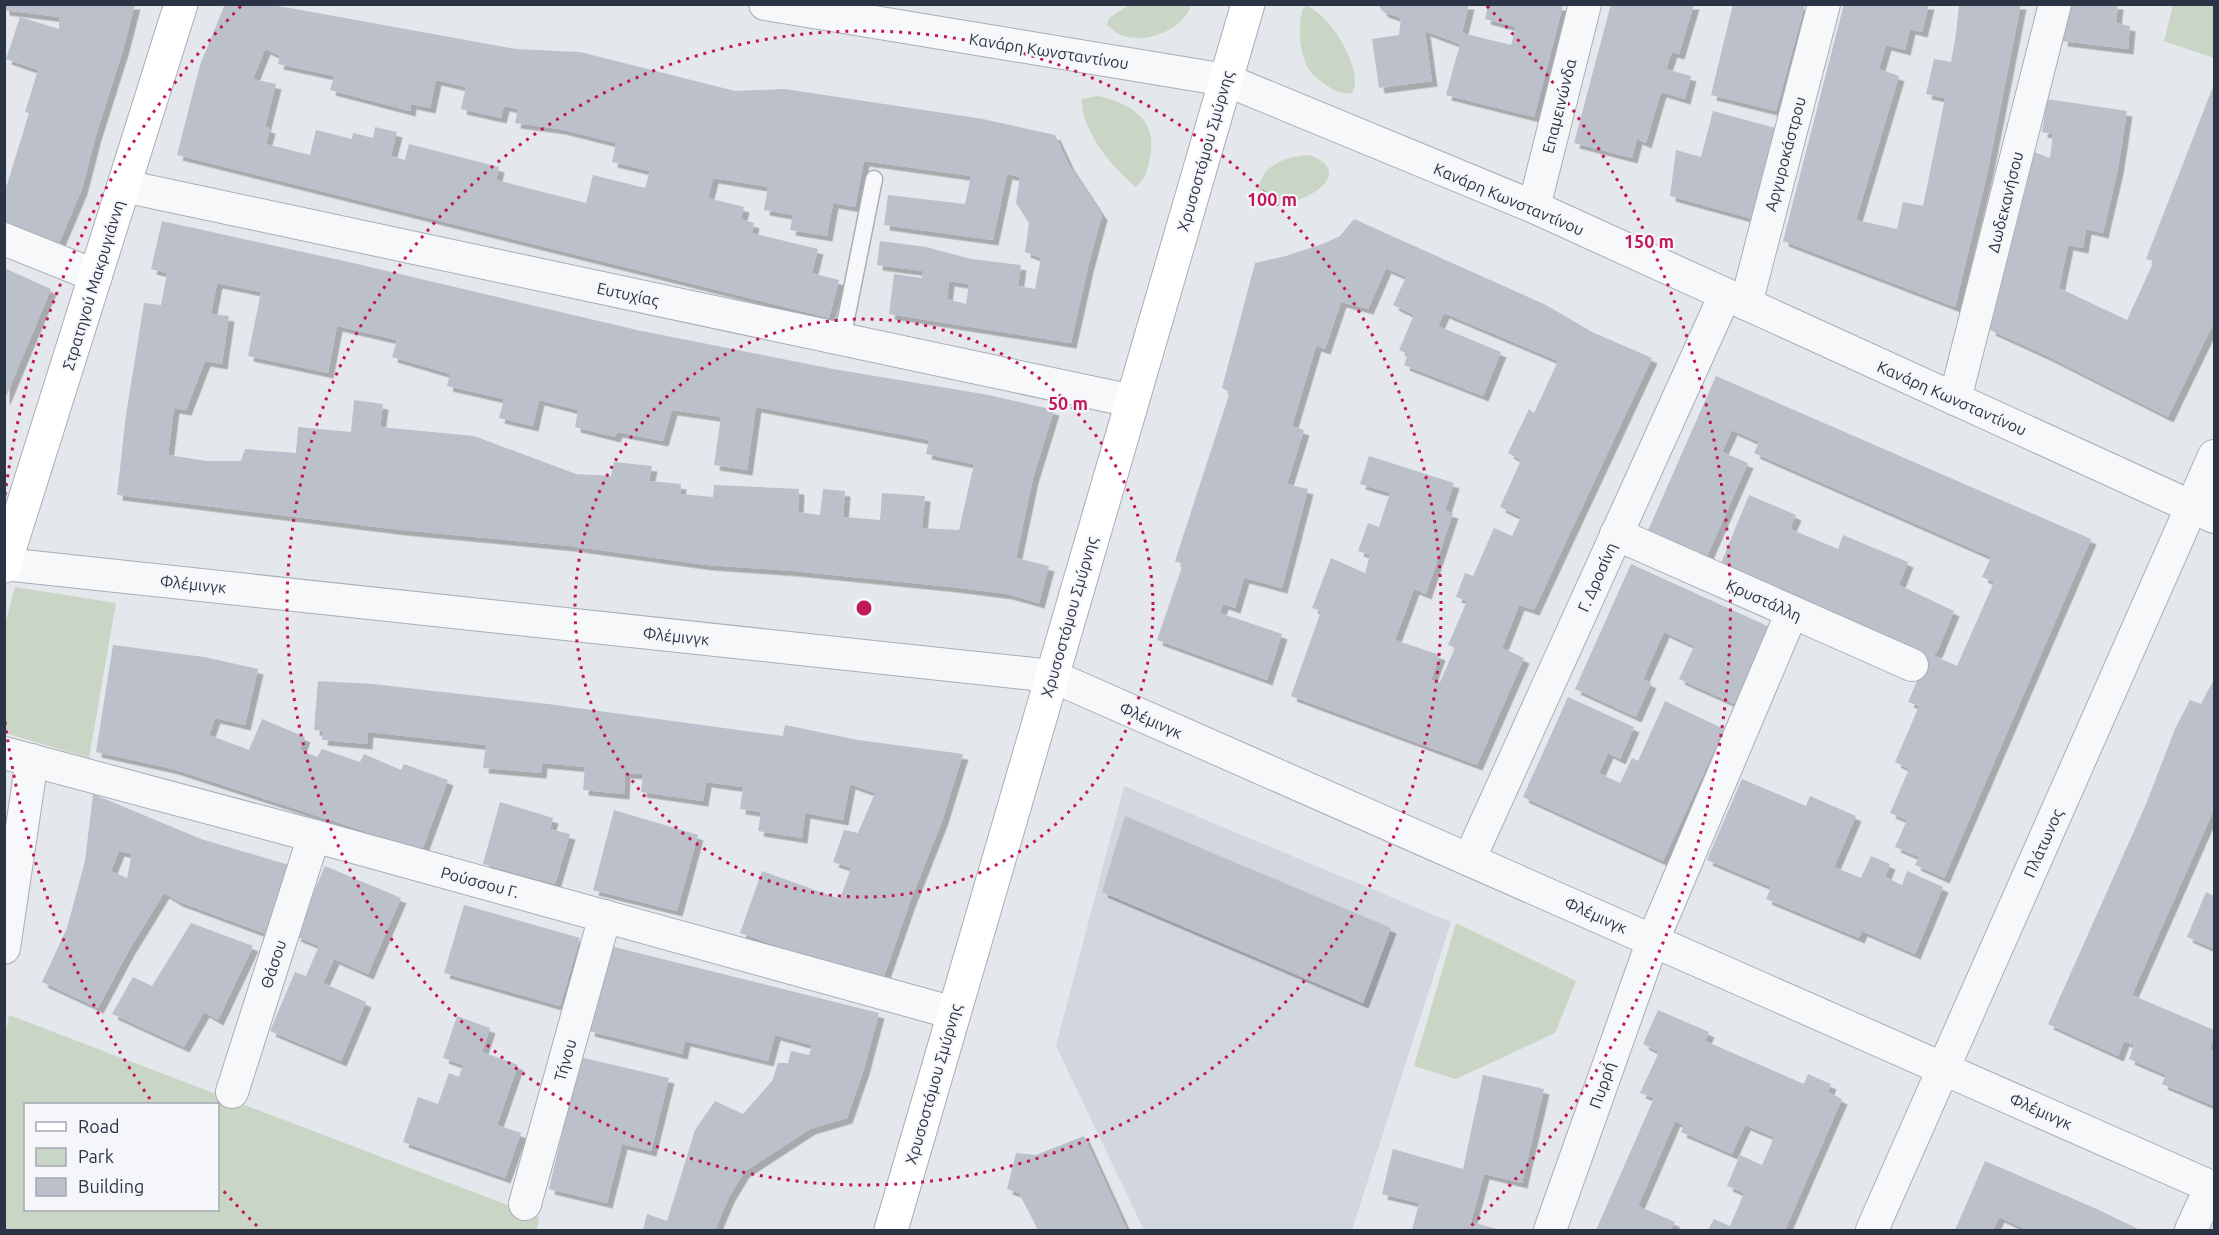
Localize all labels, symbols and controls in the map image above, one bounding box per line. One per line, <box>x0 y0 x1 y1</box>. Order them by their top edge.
street label: Κανάρη Κωνσταντίνου <box>968 29 1130 73</box>
street label: Επαμεινώνδα <box>1539 56 1580 155</box>
street label: Χρυσοστόμου Σμύρνης <box>1173 69 1238 234</box>
street label: Αργυροκάστρου <box>1761 95 1809 213</box>
street label: Δωδεκανήσου <box>1984 150 2026 254</box>
street label: Κανάρη Κωνσταντίνου <box>1431 159 1587 239</box>
text: 100 m <box>1247 189 1297 209</box>
street label: Στρατηγού Μακρυγιάννη <box>59 198 127 372</box>
text: 150 m <box>1624 231 1674 251</box>
street label: Ευτυχίας <box>595 279 661 310</box>
street label: Κανάρη Κωνσταντίνου <box>1875 357 2029 439</box>
text: 50 m <box>1048 393 1088 413</box>
street label: Χρυσοστόμου Σμύρνης <box>1037 535 1102 700</box>
street label: Γ. Δροσίνη <box>1574 539 1620 615</box>
street label: Φλέμινγκ <box>159 572 227 596</box>
street label: Κρυστάλλη <box>1724 575 1804 625</box>
centre of rings <box>854 598 874 618</box>
street label: Φλέμινγκ <box>642 624 710 648</box>
street label: Φλέμινγκ <box>1117 698 1185 742</box>
street label: Πλάτωνος <box>2020 806 2067 881</box>
street label: Ρούσσου Γ. <box>439 863 521 901</box>
street label: Φλέμινγκ <box>1562 893 1630 937</box>
street label: Θάσου <box>257 937 289 991</box>
street label: Χρυσοστόμου Σμύρνης <box>901 1002 966 1167</box>
street label: Τήνου <box>550 1037 580 1083</box>
street label: Πυρρή <box>1586 1059 1618 1111</box>
street label: Φλέμινγκ <box>2007 1089 2075 1133</box>
legend <box>24 1103 219 1211</box>
text: Road <box>78 1116 120 1136</box>
text: Park <box>78 1146 114 1166</box>
text: Building <box>78 1176 144 1196</box>

